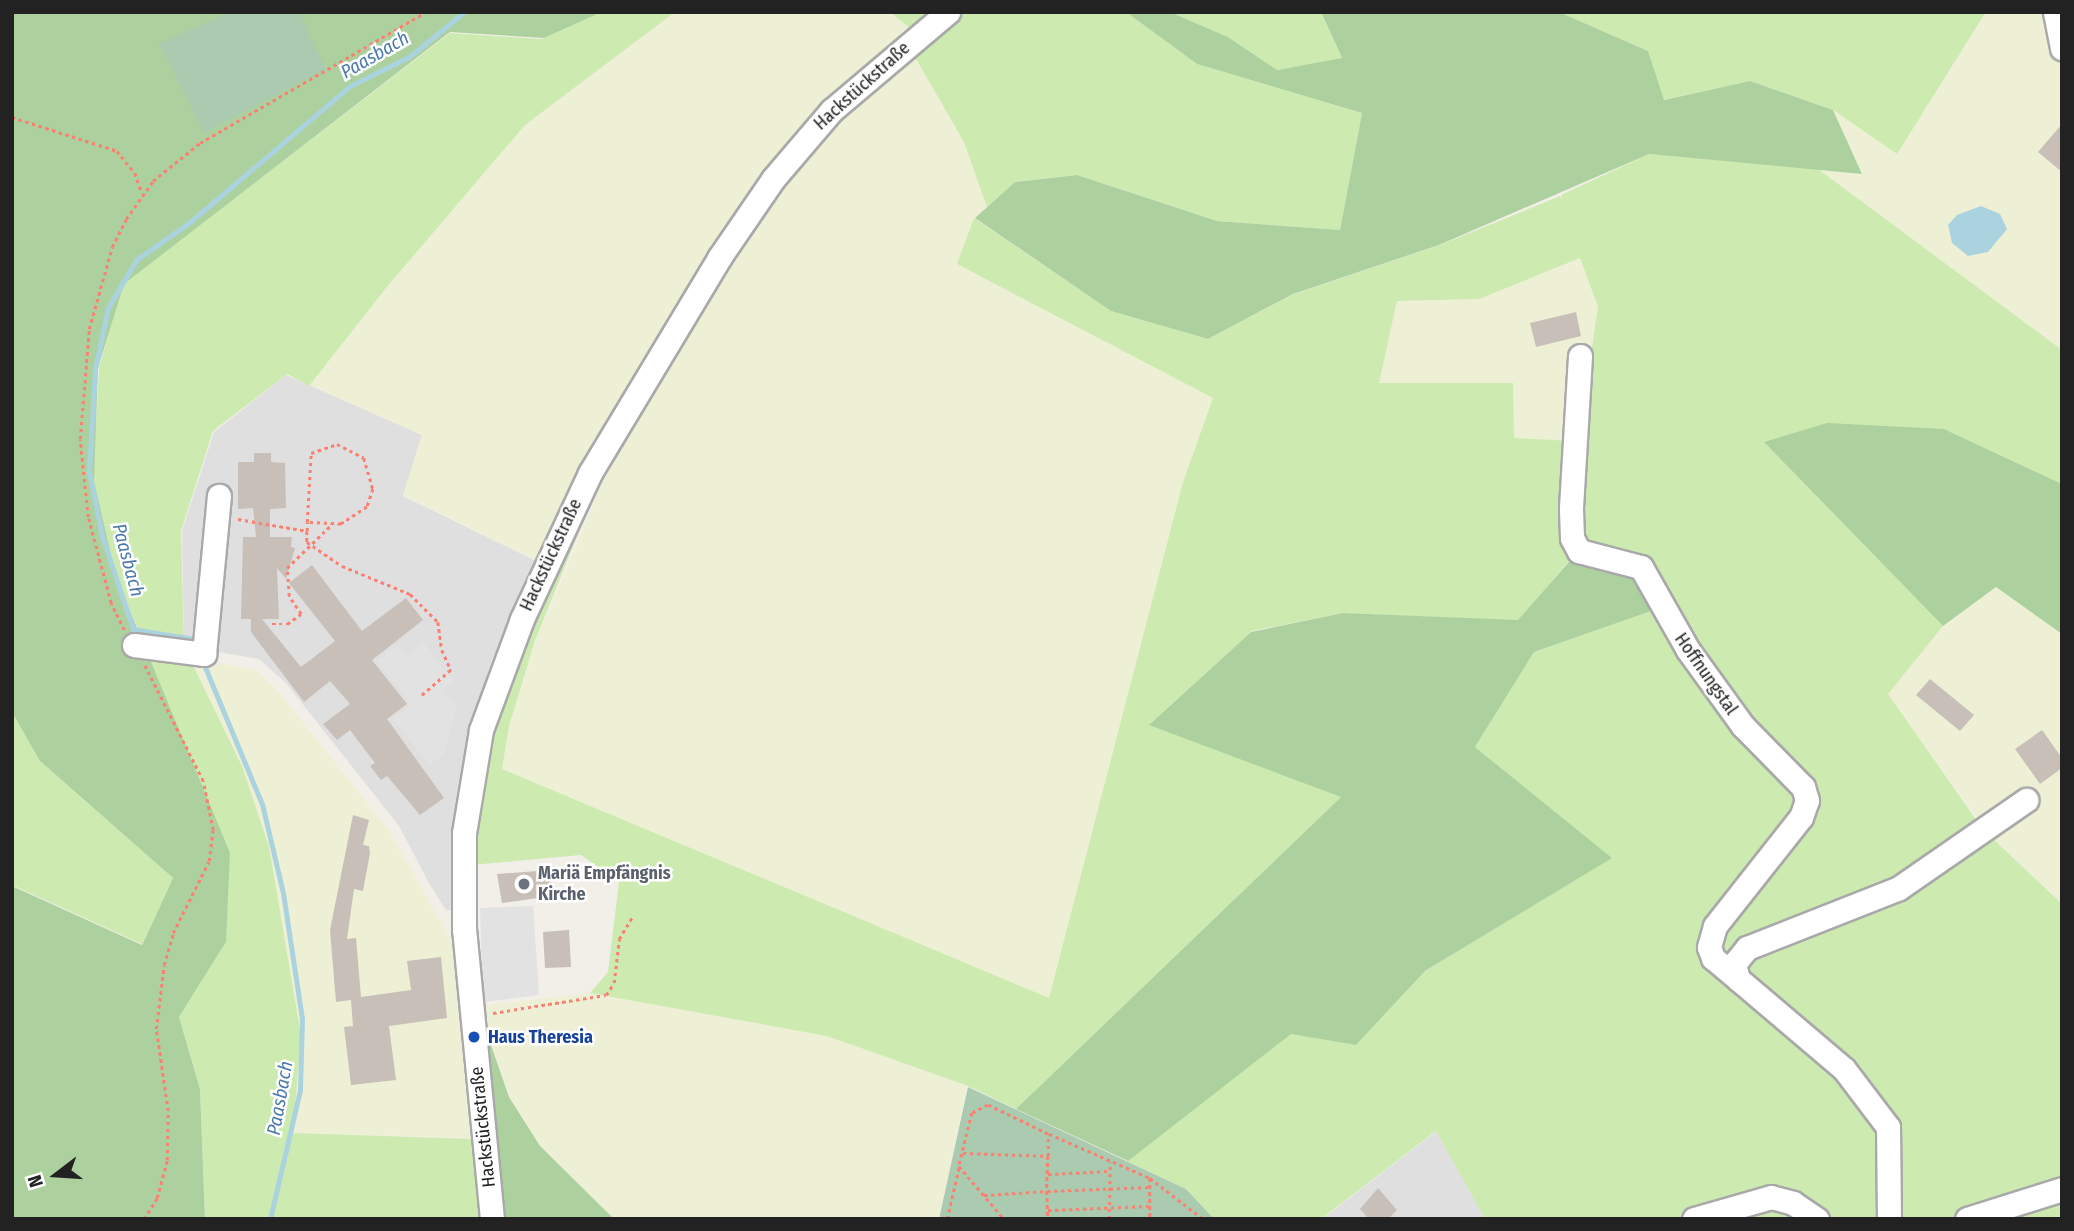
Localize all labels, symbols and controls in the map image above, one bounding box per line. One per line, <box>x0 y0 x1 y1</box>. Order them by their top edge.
water label: Paasbach <box>337 26 413 84</box>
street label: Hackstückstraße <box>810 37 914 135</box>
street label: Hackstückstraße <box>516 495 586 615</box>
water label: Paasbach <box>107 521 149 599</box>
street label: Hoffnungstal <box>1670 629 1742 719</box>
place label: Mariä Empfängnis Kirche <box>538 863 671 906</box>
marker: Mariä Empfängnis Kirche <box>516 876 532 892</box>
place label: Haus Theresia <box>488 1026 593 1048</box>
marker: Haus Theresia <box>466 1029 482 1045</box>
water label: Paasbach <box>262 1059 298 1137</box>
street label: Hackstückstraße <box>466 1066 500 1188</box>
north arrow <box>21 1140 91 1210</box>
text: N <box>23 1172 48 1190</box>

